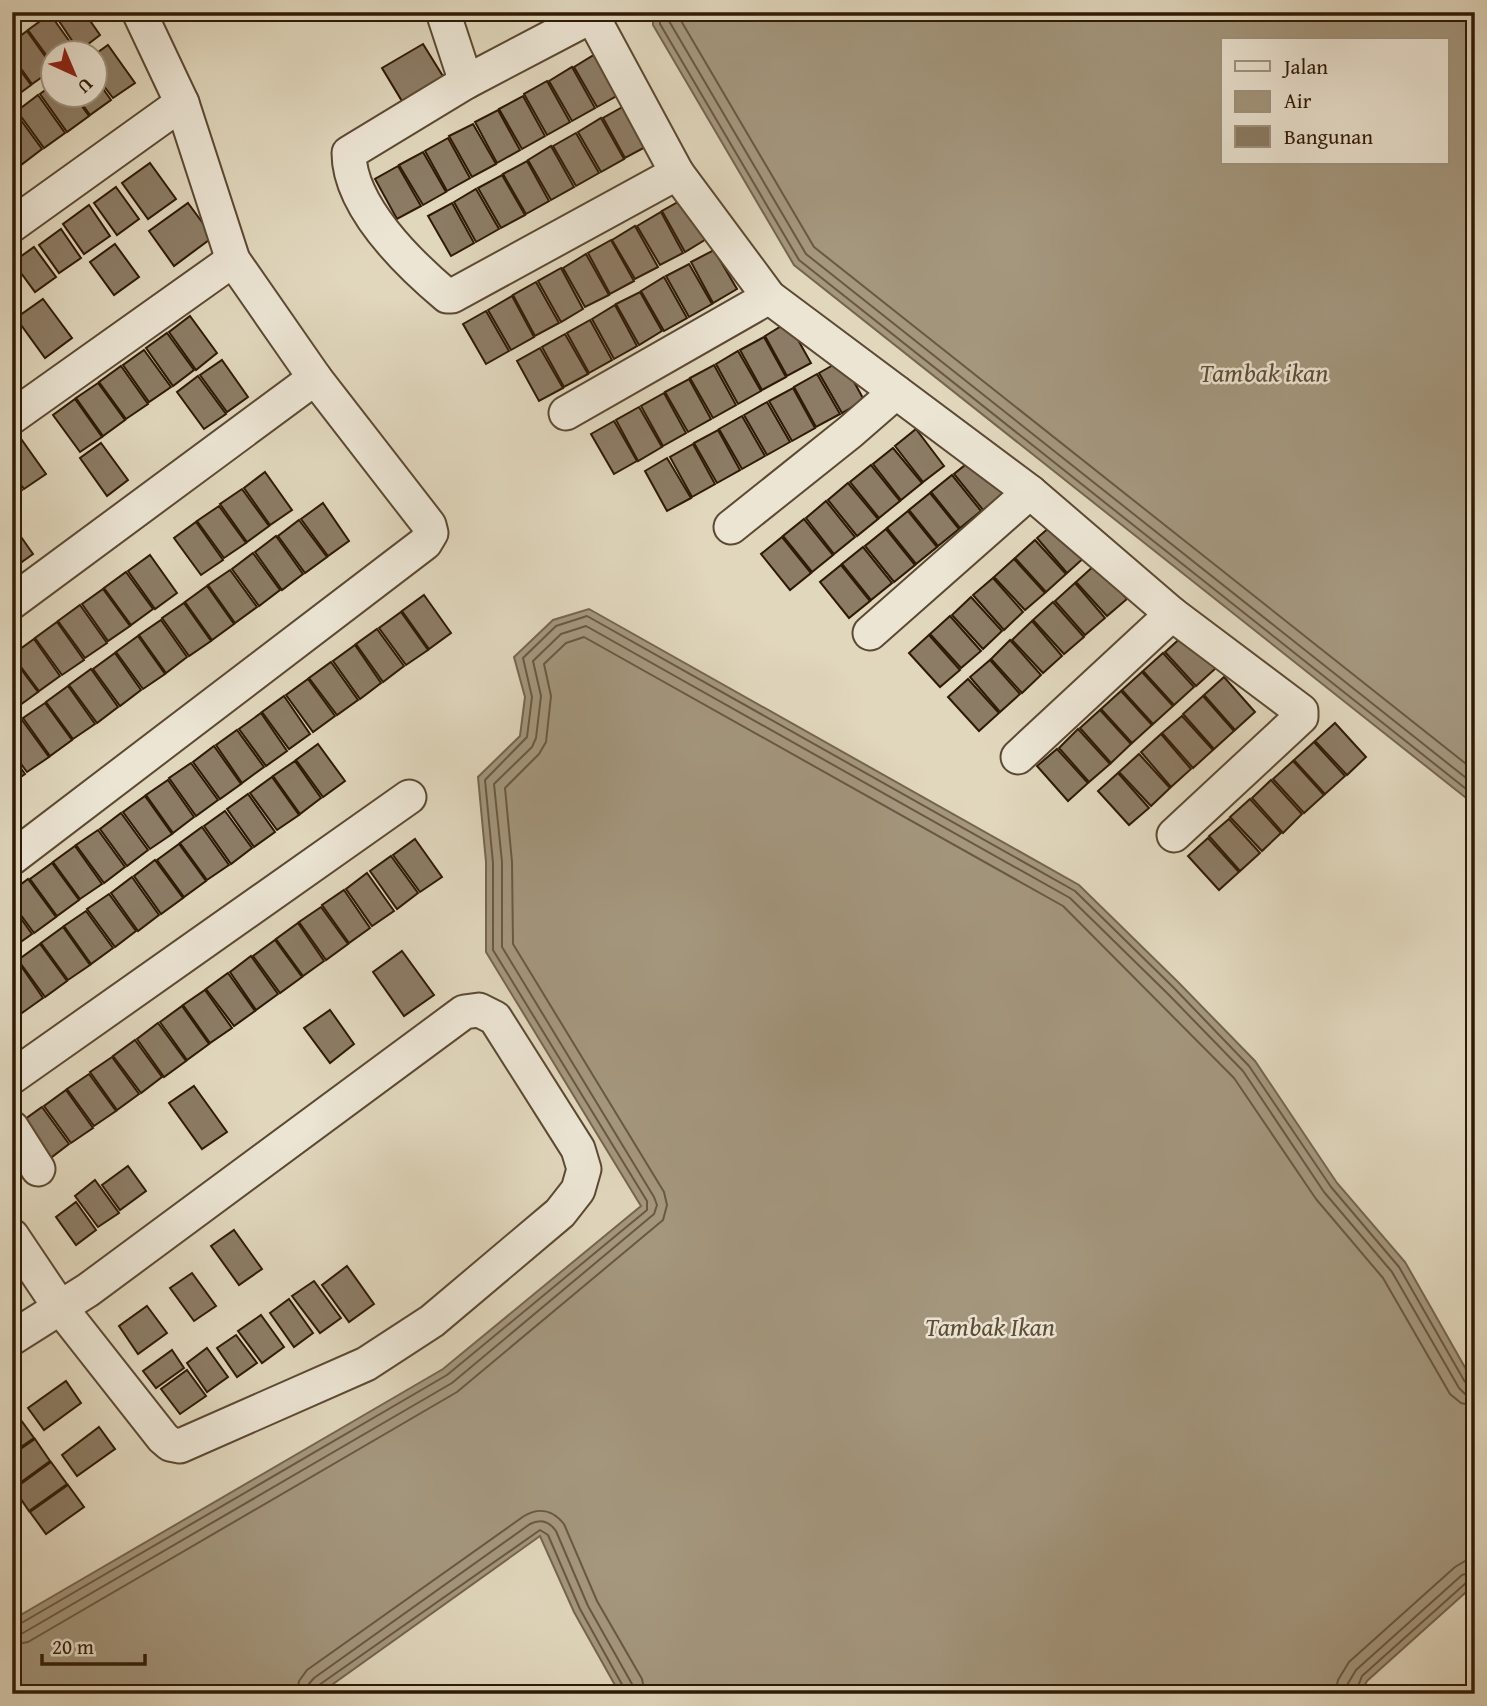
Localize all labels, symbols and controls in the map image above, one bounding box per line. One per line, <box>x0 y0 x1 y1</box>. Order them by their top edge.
north arrow <box>38 38 108 108</box>
legend <box>1221 38 1448 164</box>
text: Jalan <box>1281 51 1328 82</box>
text: U <box>71 72 100 101</box>
text: Air <box>1284 85 1312 116</box>
text: Bangunan <box>1284 121 1373 152</box>
water label: Tambak ikan <box>1200 353 1328 392</box>
water label: Tambak Ikan <box>925 1307 1055 1346</box>
scale bar <box>42 1622 145 1666</box>
text: 20 m <box>52 1631 94 1662</box>

